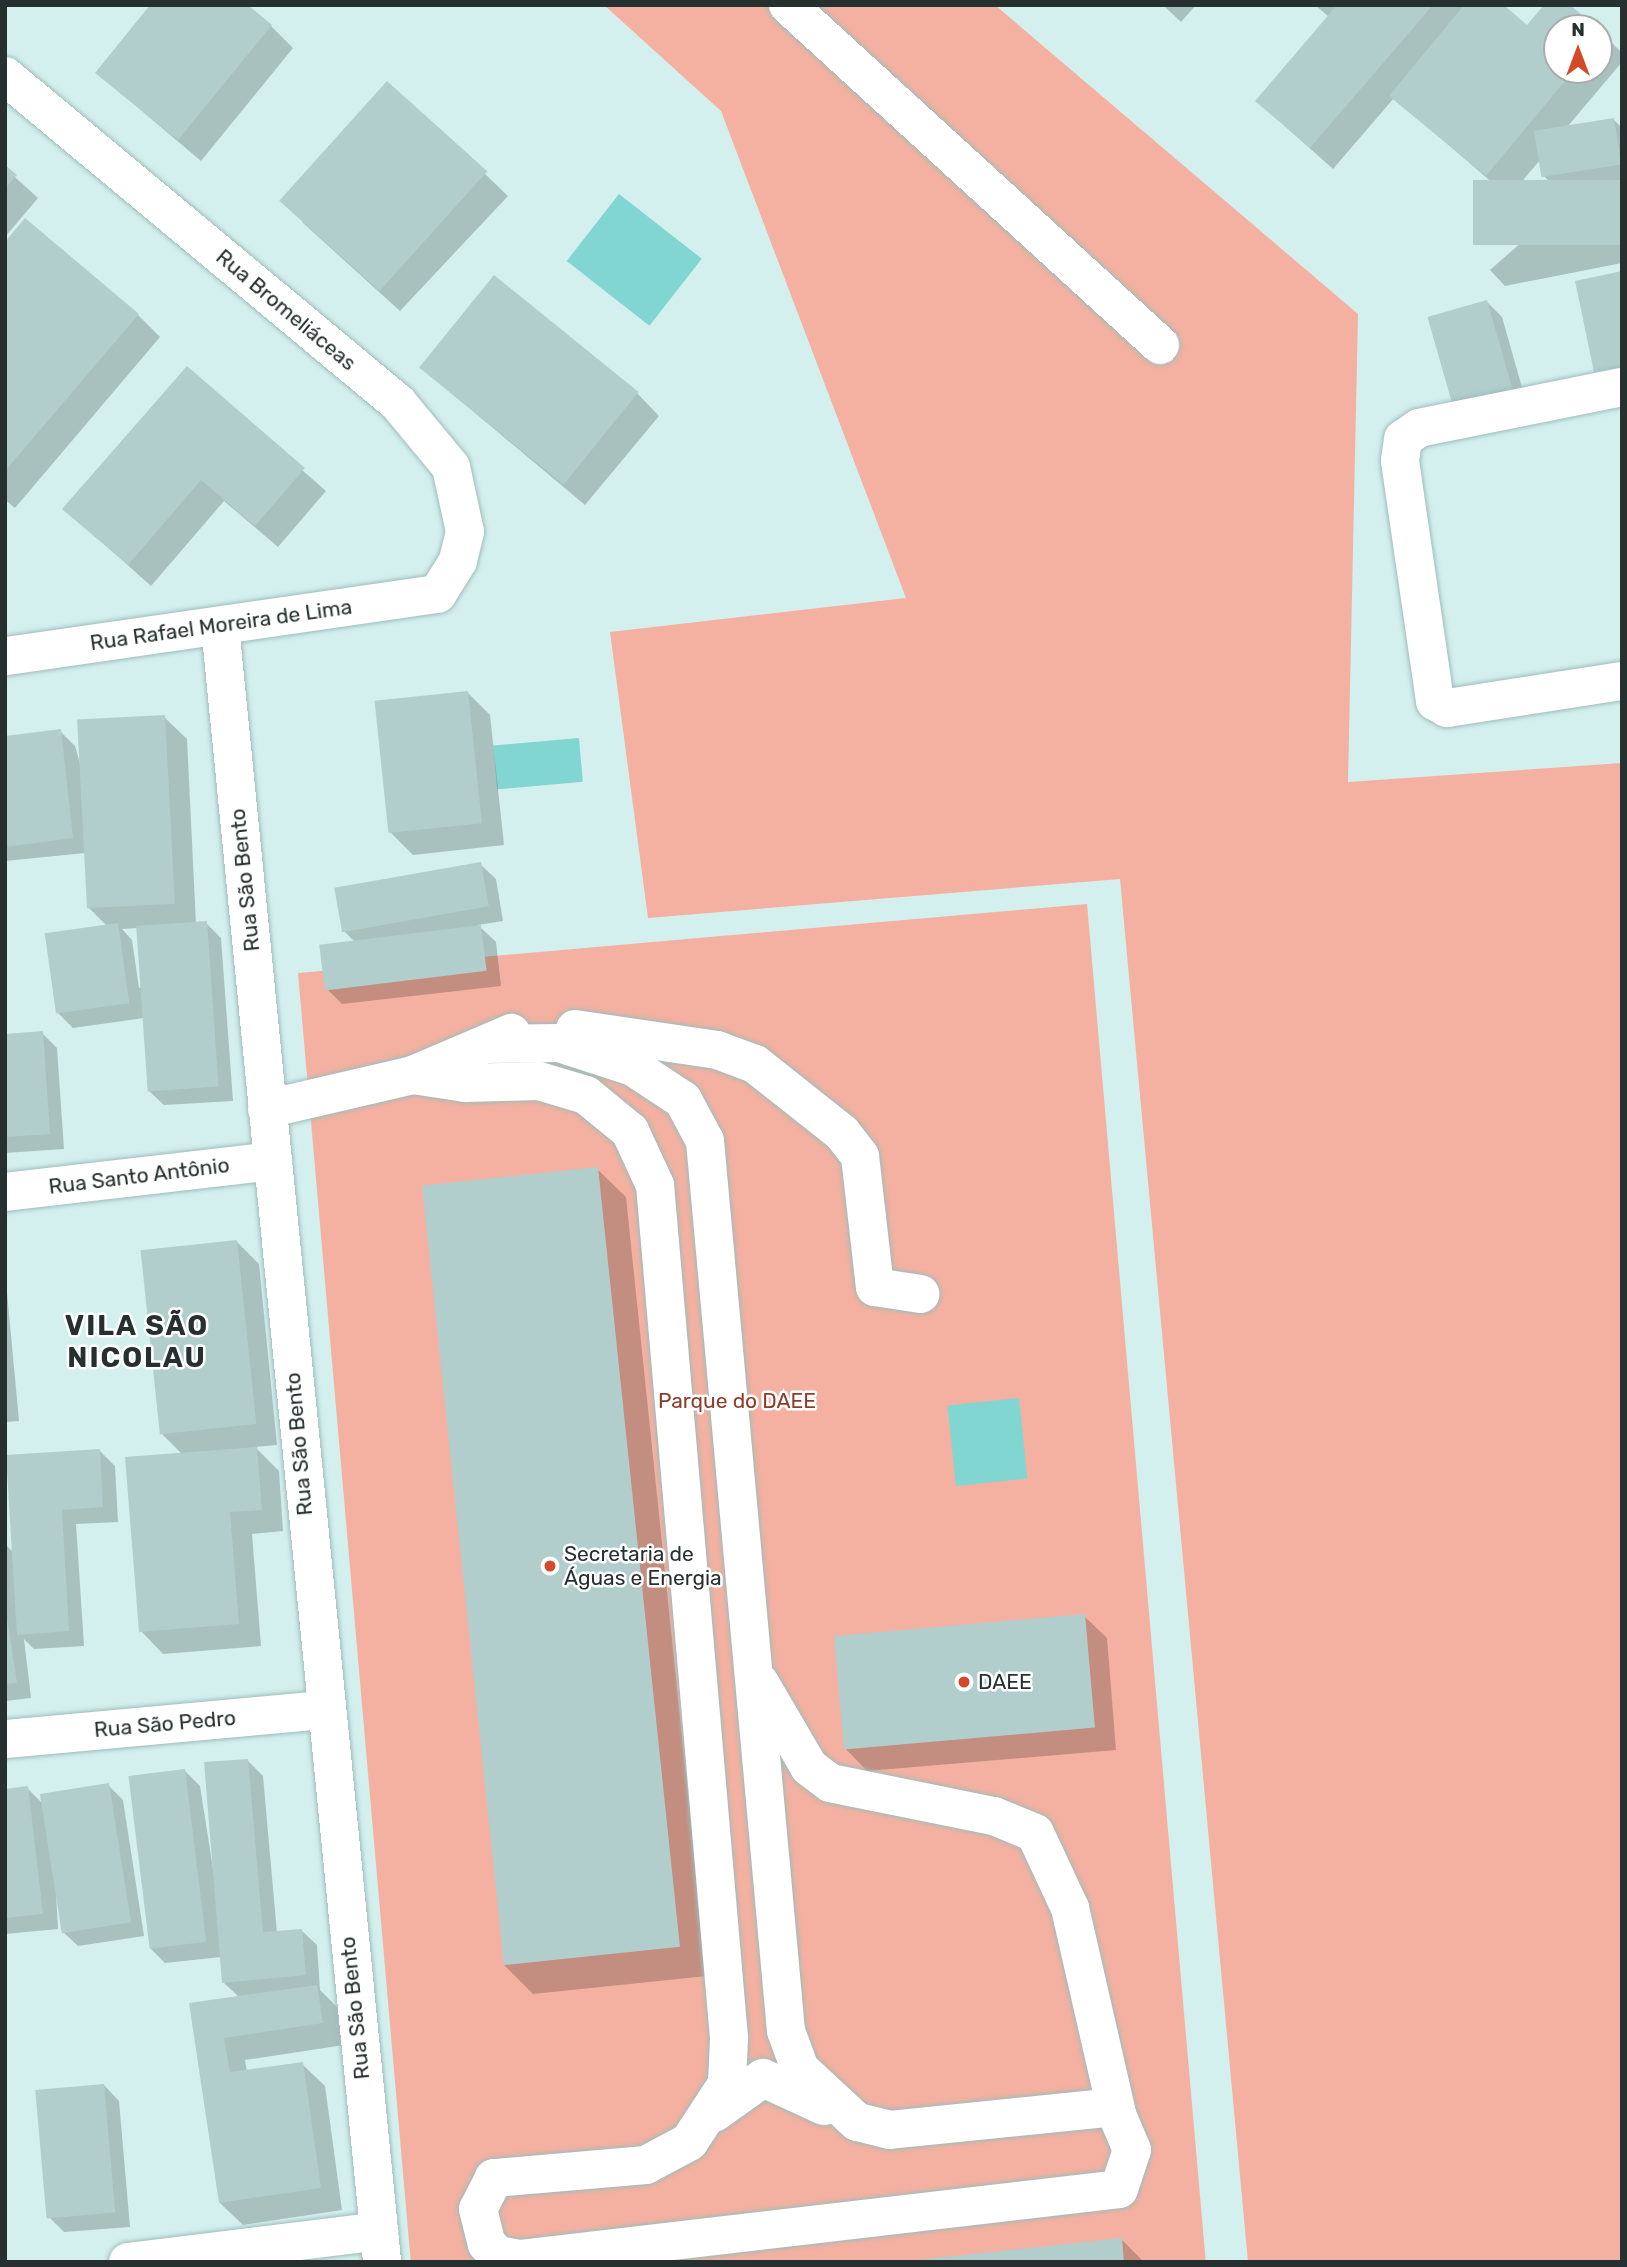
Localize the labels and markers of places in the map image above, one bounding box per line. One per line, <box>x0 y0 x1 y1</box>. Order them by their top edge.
place label: Secretaria de Águas e Energia <box>564 1541 722 1591</box>
marker: Secretaria de Águas e Energia <box>542 1558 558 1574</box>
place label: DAEE <box>978 1669 1032 1695</box>
marker: DAEE <box>956 1674 972 1690</box>

